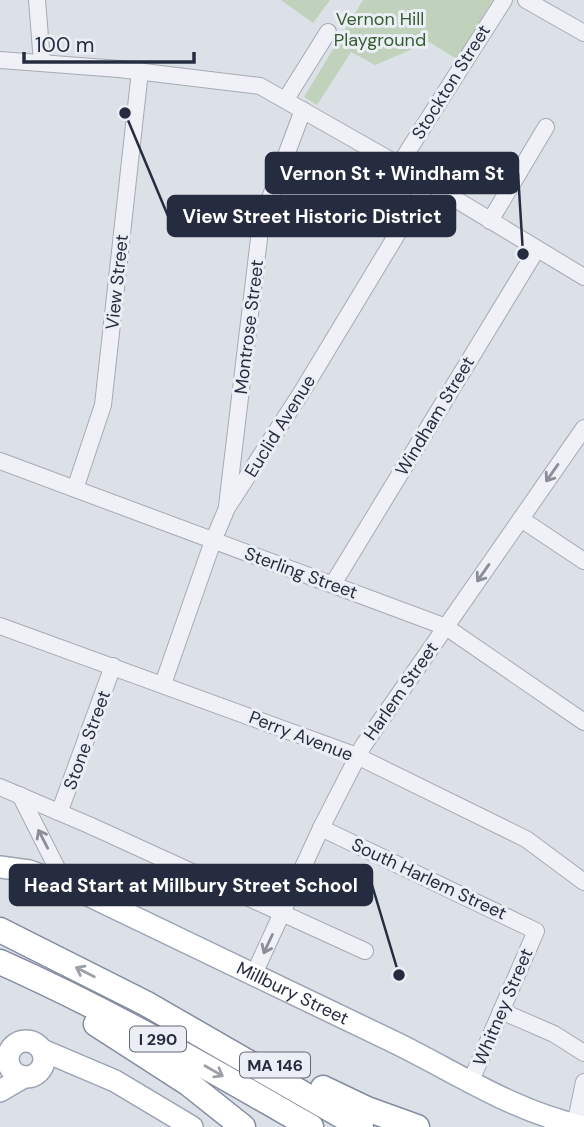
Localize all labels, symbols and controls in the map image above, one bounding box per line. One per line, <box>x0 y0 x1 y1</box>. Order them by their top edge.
park label: Vernon Hill Playground <box>334 7 426 52</box>
street label: Stockton Street <box>406 20 496 144</box>
scale bar <box>24 21 194 65</box>
text: 100 m <box>35 31 95 59</box>
callout: Vernon St + Windham St <box>266 153 518 193</box>
text: Vernon St + Windham St <box>280 161 504 186</box>
callout: View Street Historic District <box>168 196 455 236</box>
text: View Street Historic District <box>183 204 441 229</box>
street label: View Street <box>100 233 134 331</box>
street label: Montrose Street <box>229 258 269 396</box>
street label: Windham Street <box>390 352 480 480</box>
street label: Euclid Avenue <box>239 370 321 482</box>
one-way arrow <box>545 463 559 482</box>
street label: Sterling Street <box>241 541 361 605</box>
one-way arrow <box>476 563 490 582</box>
street label: Harlem Street <box>358 637 444 745</box>
street label: Stone Street <box>58 687 116 793</box>
street label: Perry Avenue <box>246 705 356 767</box>
one-way arrow <box>35 830 49 850</box>
street label: South Harlem Street <box>348 833 510 925</box>
callout: Head Start at Millbury Street School <box>10 865 372 905</box>
text: Head Start at Millbury Street School <box>24 873 358 898</box>
one-way arrow <box>261 933 275 954</box>
street label: Whitney Street <box>468 945 538 1069</box>
street label: Millbury Street <box>233 956 353 1030</box>
one-way arrow <box>75 964 96 978</box>
road number: I 290 <box>130 1026 186 1051</box>
road number: MA 146 <box>240 1052 310 1078</box>
one-way arrow <box>203 1064 223 1078</box>

